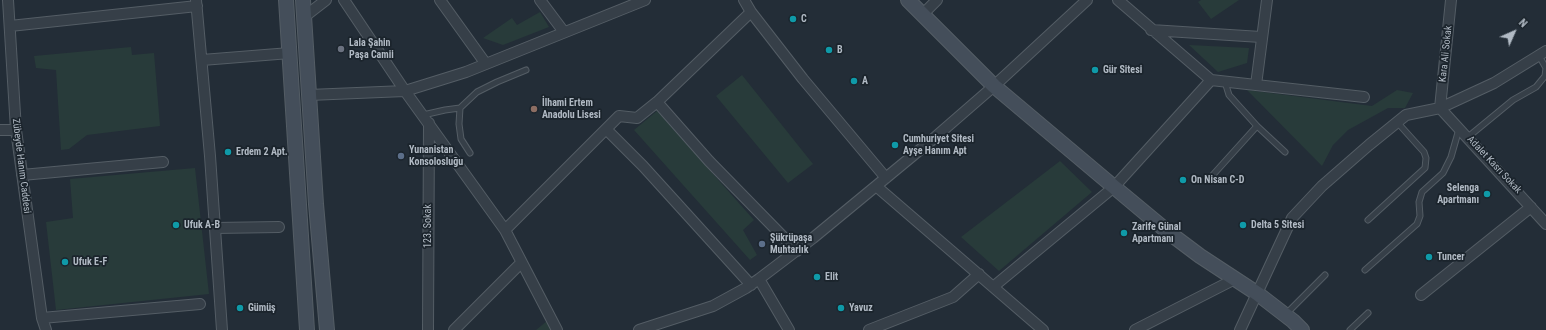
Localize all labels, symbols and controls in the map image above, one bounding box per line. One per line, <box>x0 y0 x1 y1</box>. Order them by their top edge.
north arrow <box>1494 12 1534 52</box>
place label: C <box>801 13 807 25</box>
marker: C <box>788 14 798 24</box>
text: N <box>1516 16 1530 30</box>
street label: Kara Ali Sokak <box>1437 25 1455 83</box>
place label: Lala Şahin Paşa Camii <box>349 37 394 60</box>
marker: Lala Şahin Paşa Camii <box>336 44 346 54</box>
place label: B <box>837 44 843 56</box>
marker: B <box>824 45 834 55</box>
place label: Gür Sitesi <box>1103 64 1142 76</box>
marker: Gür Sitesi <box>1090 65 1100 75</box>
place label: A <box>862 75 868 87</box>
marker: A <box>849 76 859 86</box>
place label: İlhami Ertem Anadolu Lisesi <box>542 97 601 120</box>
marker: İlhami Ertem Anadolu Lisesi <box>529 104 539 114</box>
street label: Zübeyde Hanım Caddesi <box>9 118 33 214</box>
place label: Cumhuriyet Sitesi Ayşe Hanım Apt <box>903 133 974 156</box>
street label: Adalet Kasrı Sokak <box>1464 134 1524 196</box>
marker: Cumhuriyet Sitesi Ayşe Hanım Apt <box>890 140 900 150</box>
place label: Yunanistan Konsolosluğu <box>409 144 463 168</box>
place label: Erdem 2 Apt. <box>236 146 288 158</box>
marker: Erdem 2 Apt. <box>223 147 233 157</box>
marker: Yunanistan Konsolosluğu <box>396 151 406 161</box>
place label: On Nisan C-D <box>1191 174 1244 186</box>
marker: On Nisan C-D <box>1178 175 1188 185</box>
place label: Selenga Apartmanı <box>1437 182 1479 206</box>
marker: Selenga Apartmanı <box>1482 189 1492 199</box>
street label: 123. Sokak <box>422 204 434 248</box>
place label: Ufuk A-B <box>184 219 220 231</box>
place label: Delta 5 Sitesi <box>1251 219 1304 231</box>
marker: Ufuk A-B <box>171 220 181 230</box>
marker: Delta 5 Sitesi <box>1238 220 1248 230</box>
place label: Zarife Günal Apartmanı <box>1132 221 1181 244</box>
marker: Zarife Günal Apartmanı <box>1119 228 1129 238</box>
place label: Şükrüpaşa Muhtarlık <box>770 232 812 256</box>
marker: Şükrüpaşa Muhtarlık <box>757 239 767 249</box>
place label: Tuncer <box>1437 251 1465 263</box>
marker: Tuncer <box>1424 252 1434 262</box>
place label: Ufuk E-F <box>73 256 107 268</box>
marker: Ufuk E-F <box>60 257 70 267</box>
place label: Elit <box>825 271 838 283</box>
marker: Elit <box>812 272 822 282</box>
place label: Gümüş <box>248 302 276 314</box>
place label: Yavuz <box>849 302 873 314</box>
marker: Gümüş <box>235 303 245 313</box>
marker: Yavuz <box>836 303 846 313</box>

